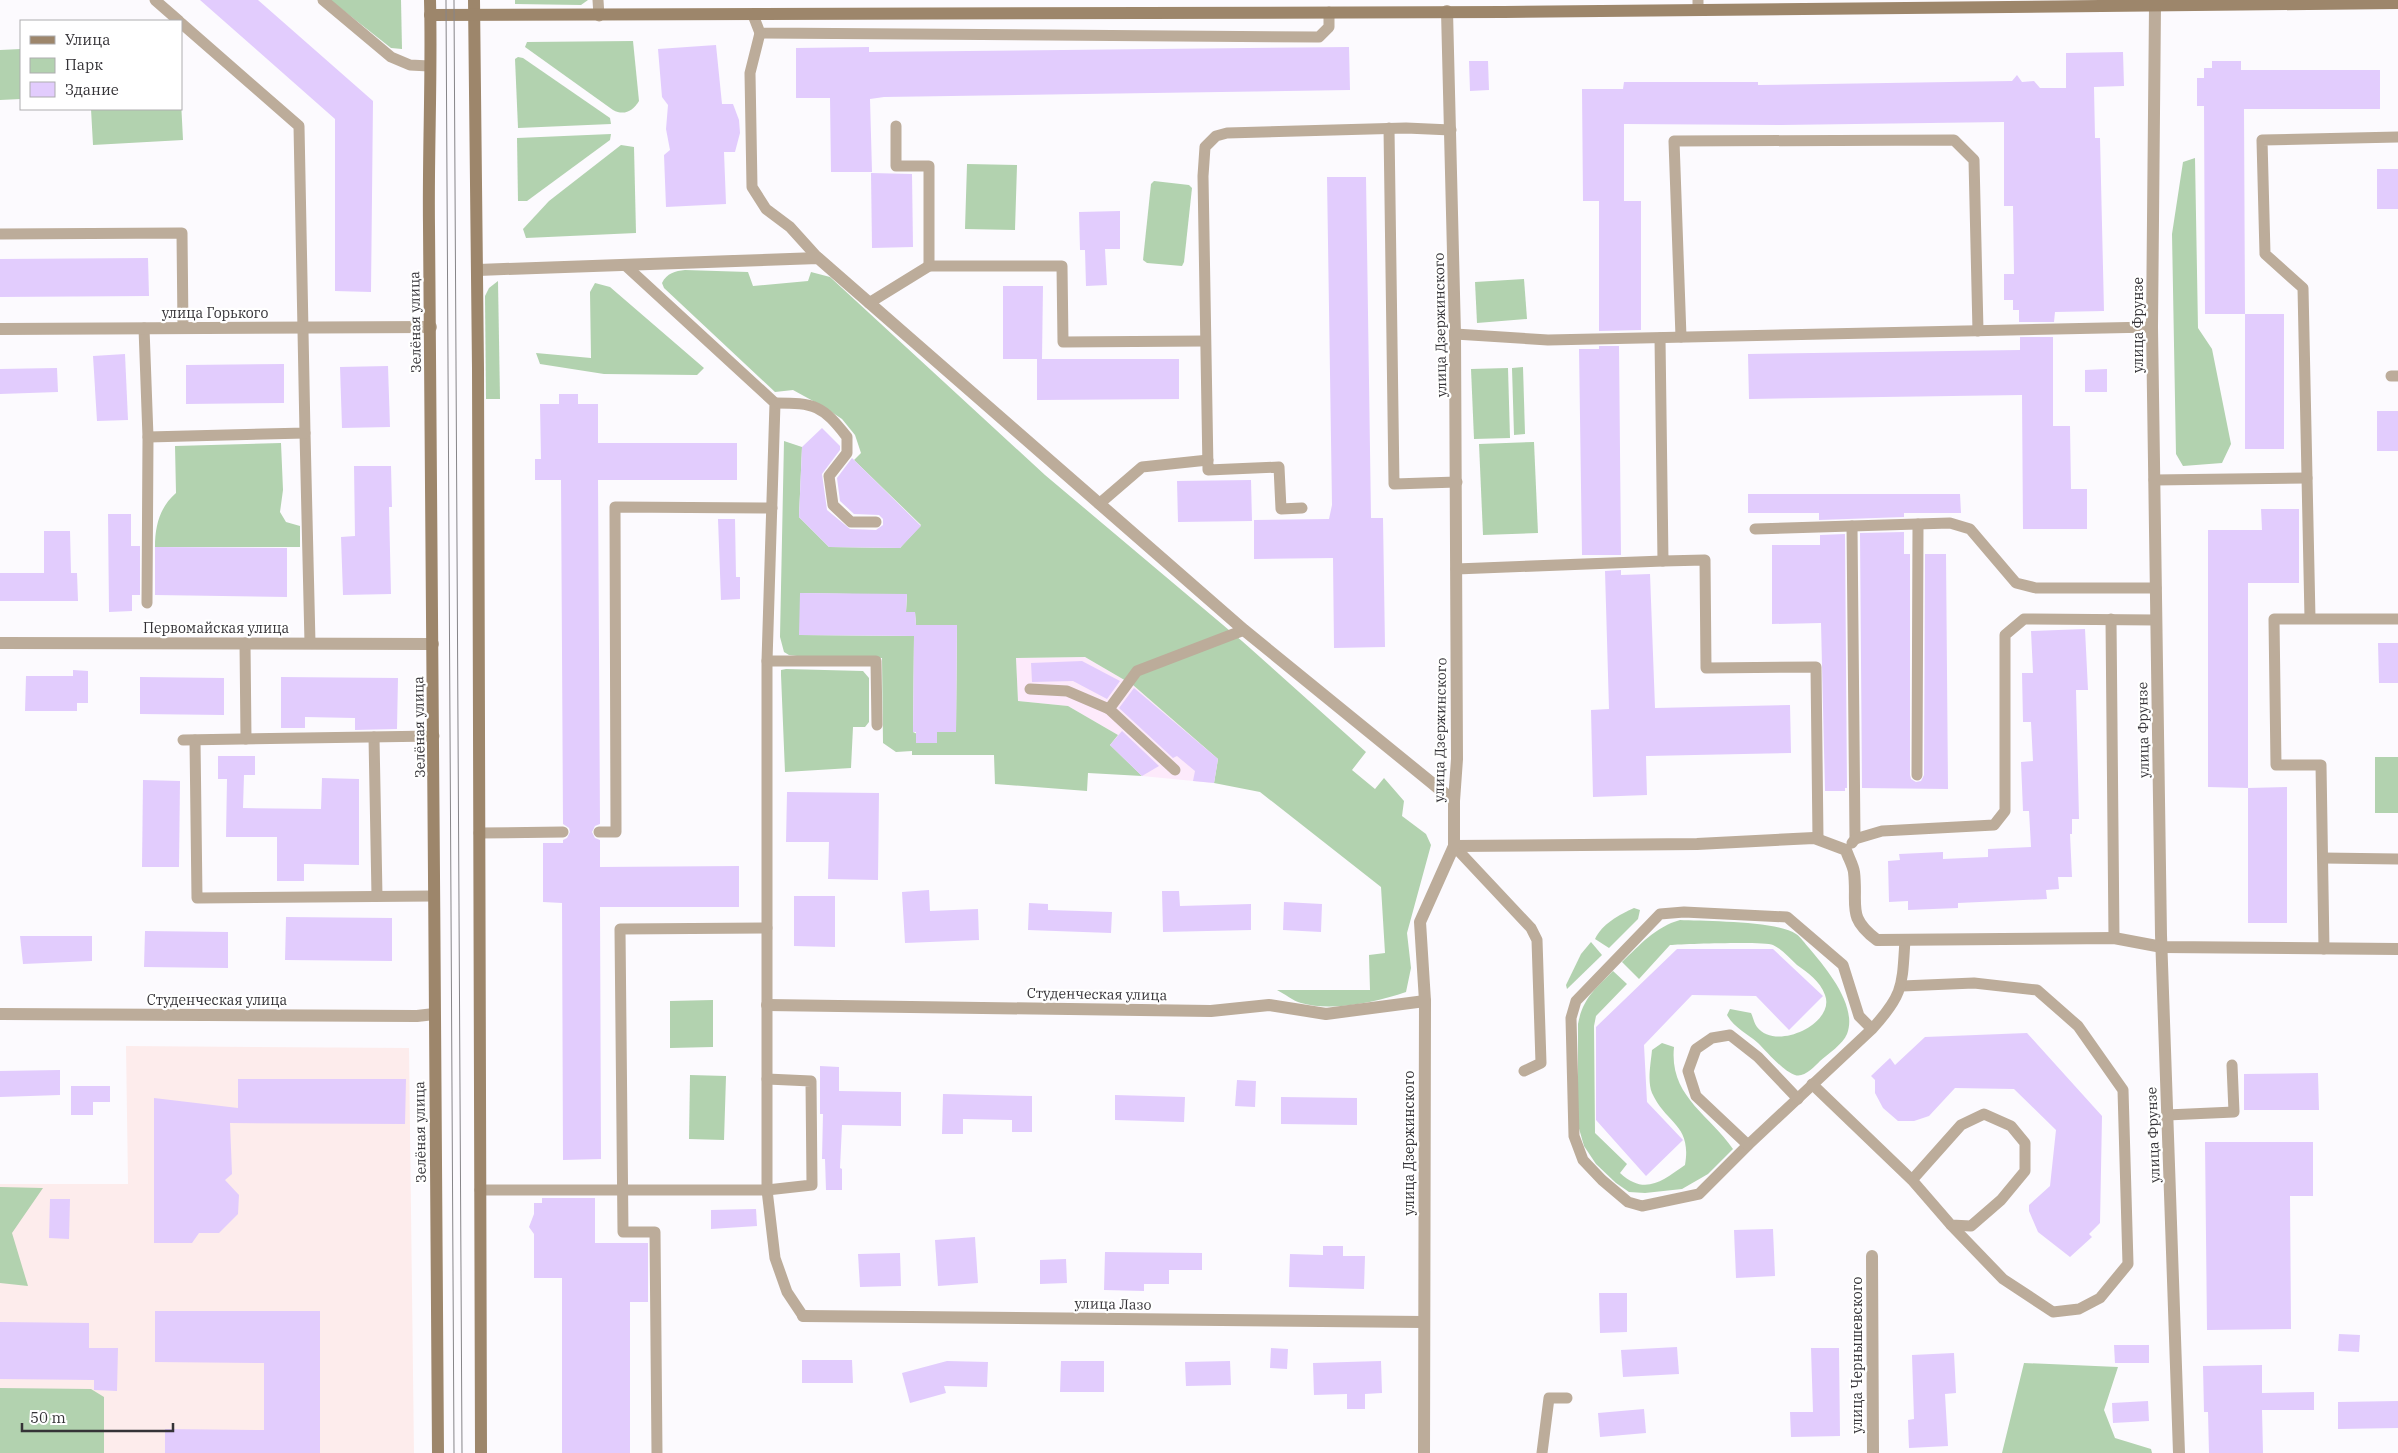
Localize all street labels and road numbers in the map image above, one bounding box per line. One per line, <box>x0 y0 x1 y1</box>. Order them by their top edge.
street label: улица Дзержинского <box>1430 252 1450 398</box>
street label: Зелёная улица <box>405 271 425 373</box>
street label: улица Фрунзе <box>2129 277 2147 373</box>
street label: улица Горького <box>162 304 268 322</box>
street label: Первомайская улица <box>143 619 289 637</box>
street label: улица Дзержинского <box>1430 657 1450 803</box>
street label: Зелёная улица <box>409 676 429 778</box>
street label: улица Фрунзе <box>2133 682 2153 778</box>
street label: Студенческая улица <box>1027 984 1168 1004</box>
street label: Студенческая улица <box>147 991 288 1009</box>
street label: улица Дзержинского <box>1400 1070 1418 1215</box>
street label: Зелёная улица <box>410 1081 430 1183</box>
street label: улица Фрунзе <box>2142 1087 2164 1183</box>
street label: улица Чернышевского <box>1848 1276 1866 1433</box>
street label: улица Лазо <box>1074 1294 1152 1314</box>

